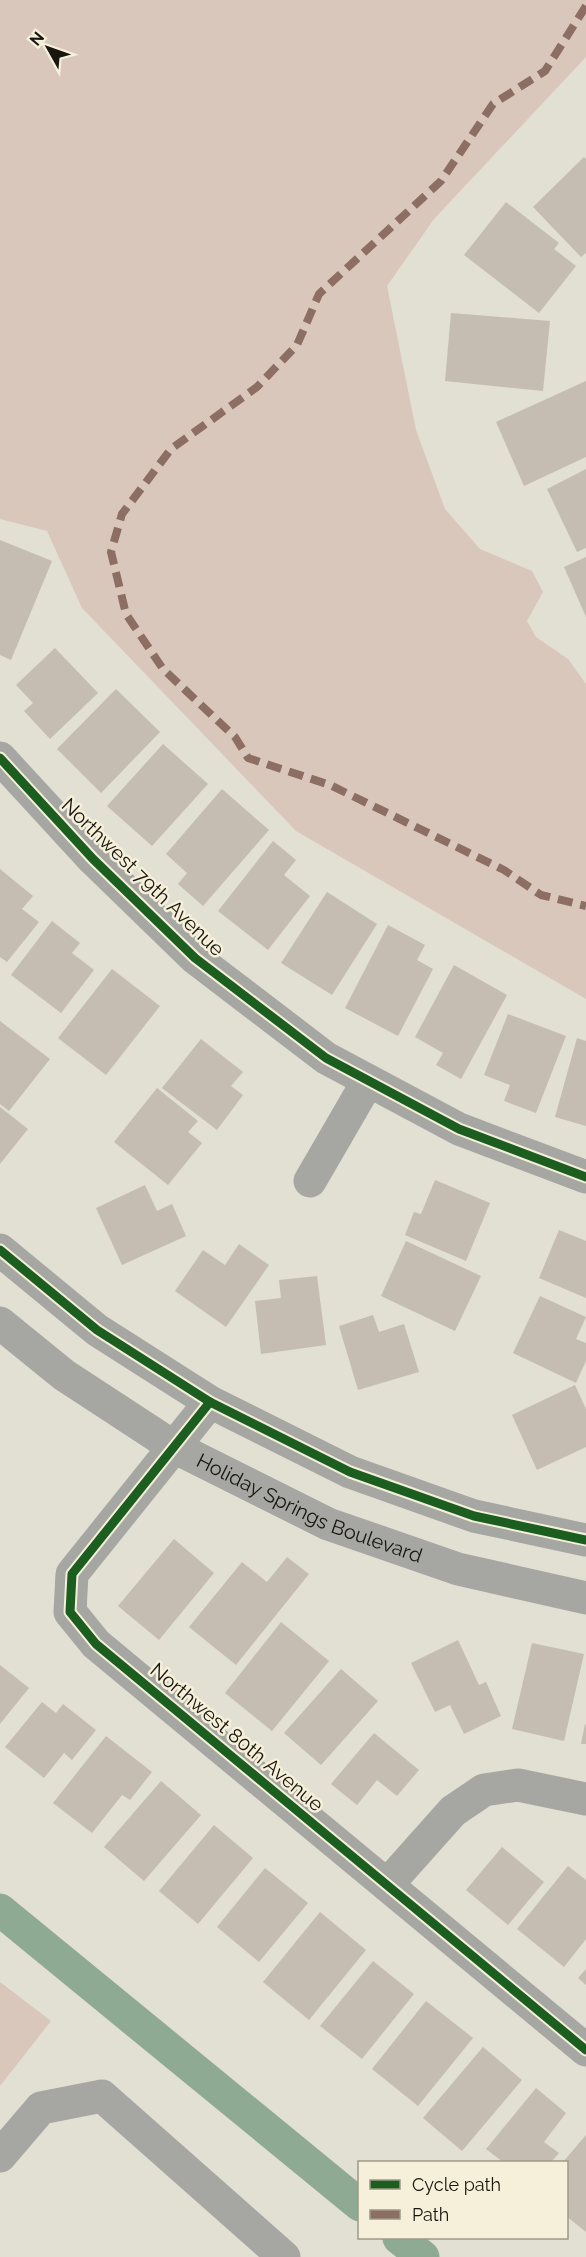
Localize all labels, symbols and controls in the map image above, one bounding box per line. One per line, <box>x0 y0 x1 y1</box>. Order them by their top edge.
north arrow <box>18 18 78 78</box>
text: N <box>26 28 48 49</box>
street label: Northwest 79th Avenue <box>57 793 229 961</box>
street label: Holiday Springs Boulevard <box>193 1448 425 1568</box>
street label: Northwest 80th Avenue <box>146 1658 329 1817</box>
legend <box>358 2161 568 2239</box>
text: Cycle path <box>412 2174 501 2195</box>
text: Path <box>412 2204 449 2225</box>

